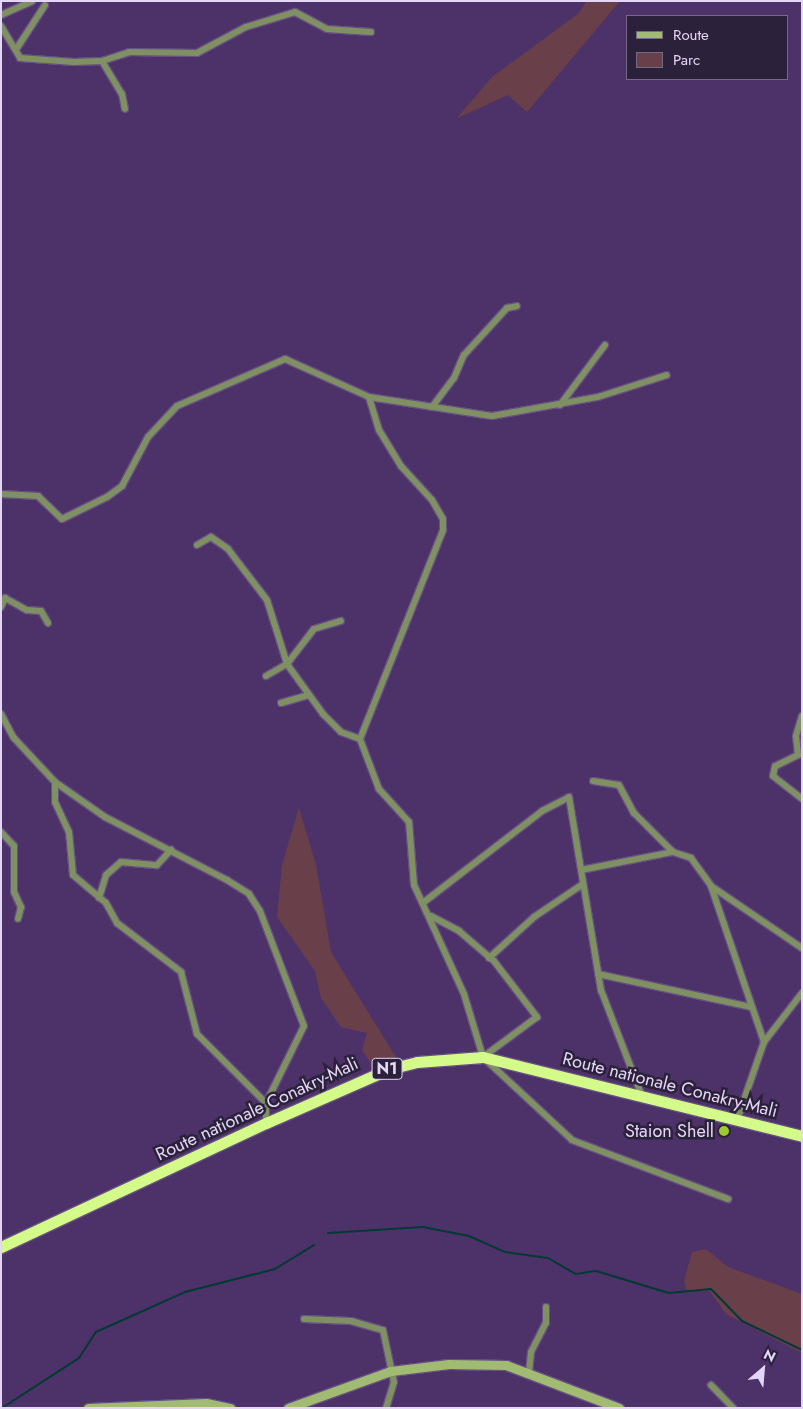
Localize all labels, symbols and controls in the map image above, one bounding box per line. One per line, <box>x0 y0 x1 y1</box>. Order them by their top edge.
legend <box>626 15 788 80</box>
text: Route <box>673 24 709 46</box>
text: Parc <box>673 49 700 71</box>
street label: Route nationale Conakry-Mali <box>560 1048 780 1122</box>
street label: Route nationale Conakry-Mali <box>152 1053 362 1165</box>
road number: N1 <box>371 1056 403 1082</box>
place label: Staion Shell <box>625 1120 714 1142</box>
marker: Staion Shell <box>718 1125 730 1137</box>
north arrow <box>738 1344 788 1394</box>
text: N <box>760 1344 779 1367</box>

